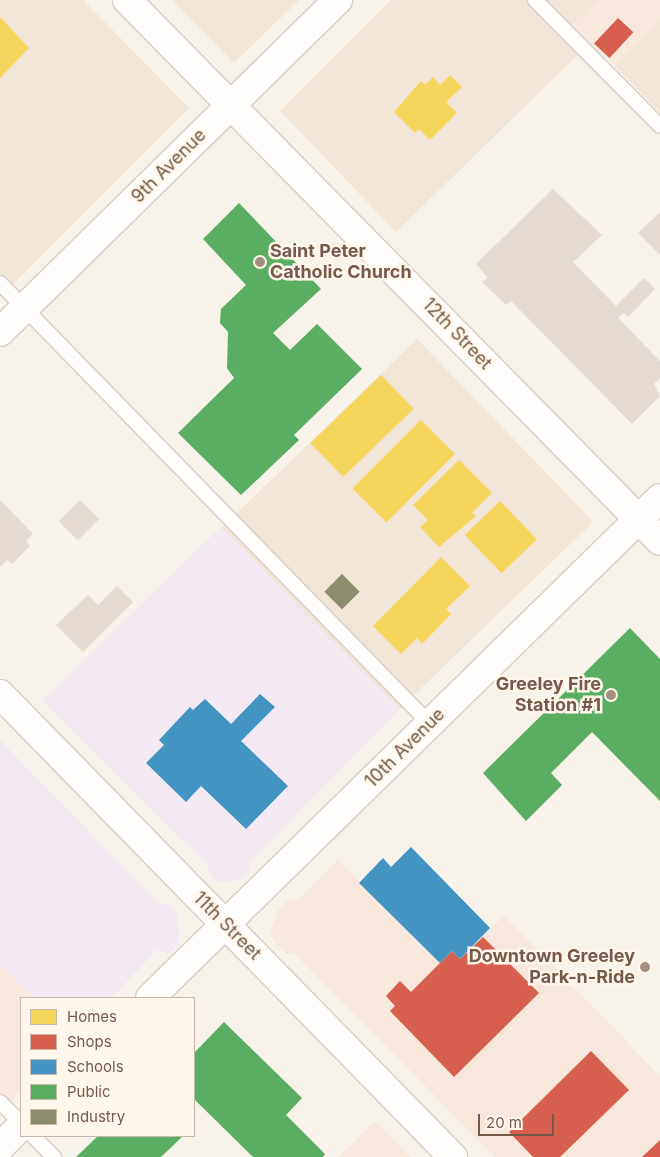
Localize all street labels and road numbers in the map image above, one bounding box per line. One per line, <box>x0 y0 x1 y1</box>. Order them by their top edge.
street label: 9th Avenue <box>127 124 211 208</box>
street label: 12th Street <box>418 294 496 374</box>
street label: 10th Avenue <box>361 704 449 792</box>
street label: 11th Street <box>189 888 265 964</box>

